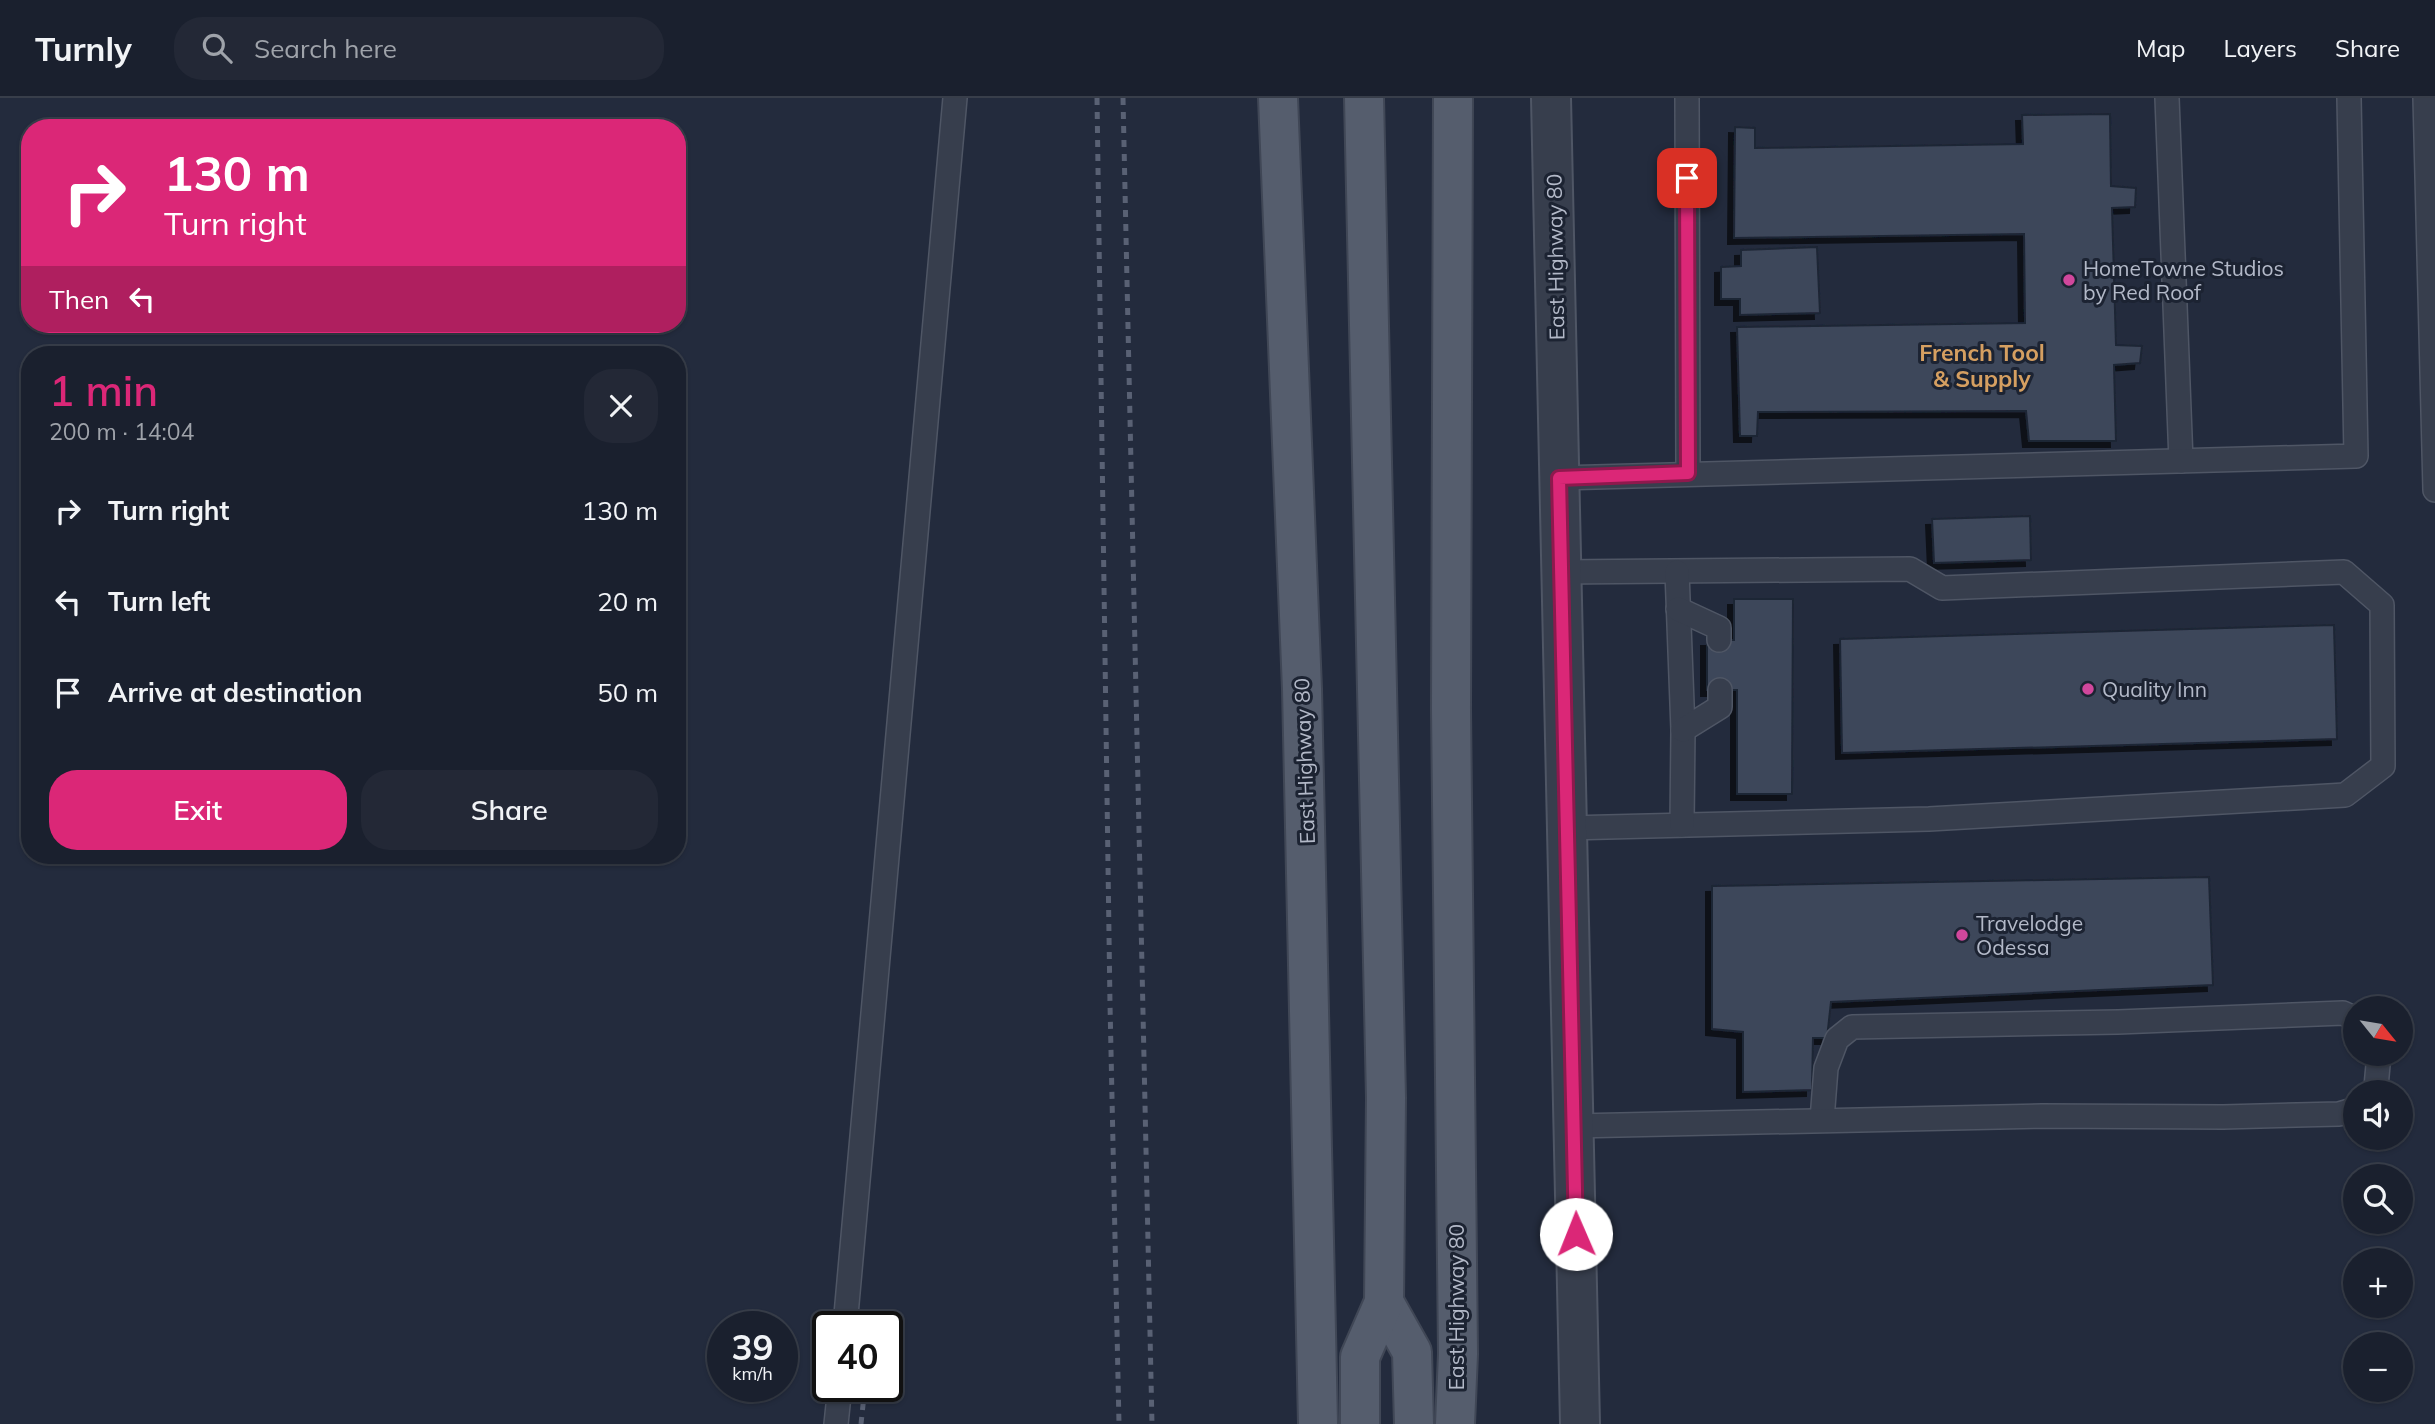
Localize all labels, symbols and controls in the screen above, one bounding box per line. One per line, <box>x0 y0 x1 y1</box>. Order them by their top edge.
search box <box>174 17 664 80</box>
text: Turnly <box>35 28 132 69</box>
icon: search <box>198 29 236 67</box>
text: Search here <box>254 32 397 65</box>
text: Map <box>2136 33 2185 63</box>
text: Layers <box>2223 33 2297 63</box>
text: Share <box>2335 33 2400 63</box>
text: 130 m <box>164 142 310 203</box>
icon: right <box>49 147 140 238</box>
pin <box>1657 148 1717 208</box>
icon: arrive <box>1668 159 1706 197</box>
street label: East Highway 80 <box>1541 174 1569 340</box>
text: Turn right <box>164 203 307 243</box>
place label: HomeTowne Studios by Red Roof <box>2083 255 2284 305</box>
marker: HomeTowne Studios by Red Roof <box>2061 272 2077 288</box>
icon: left <box>123 280 161 318</box>
text: Then <box>49 283 109 316</box>
district label: French Tool & Supply <box>1919 338 2045 393</box>
text: 1 min <box>49 364 158 417</box>
button: close <box>584 369 658 443</box>
text: 200 m · 14:04 <box>49 417 194 446</box>
icon: right <box>49 492 87 530</box>
text: Turn right <box>108 494 229 527</box>
text: 130 m <box>582 494 658 527</box>
icon: left <box>49 583 87 621</box>
text: Turn left <box>108 585 210 618</box>
text: 20 m <box>597 585 658 618</box>
icon: arrive <box>49 674 87 712</box>
text: Arrive at destination <box>108 676 363 709</box>
text: 50 m <box>597 676 658 709</box>
place label: Quality Inn <box>2102 676 2207 702</box>
street label: East Highway 80 <box>1288 677 1320 845</box>
marker: Quality Inn <box>2080 681 2096 697</box>
button: Exit <box>49 770 347 850</box>
button: Share <box>361 770 658 850</box>
place label: Travelodge Odessa <box>1976 910 2083 960</box>
marker: Travelodge Odessa <box>1954 927 1970 943</box>
north arrow <box>2343 996 2413 1066</box>
map controls <box>2343 996 2413 1402</box>
button: sound <box>2343 1080 2413 1150</box>
button: search <box>2343 1164 2413 1234</box>
position arrow <box>1539 1197 1613 1271</box>
street label: East Highway 80 <box>1443 1224 1469 1390</box>
button: + <box>2343 1248 2413 1318</box>
speed limit sign: 40 <box>812 1311 903 1402</box>
text: 39 <box>731 1325 774 1369</box>
button: − <box>2343 1332 2413 1402</box>
text: km/h <box>732 1362 773 1385</box>

